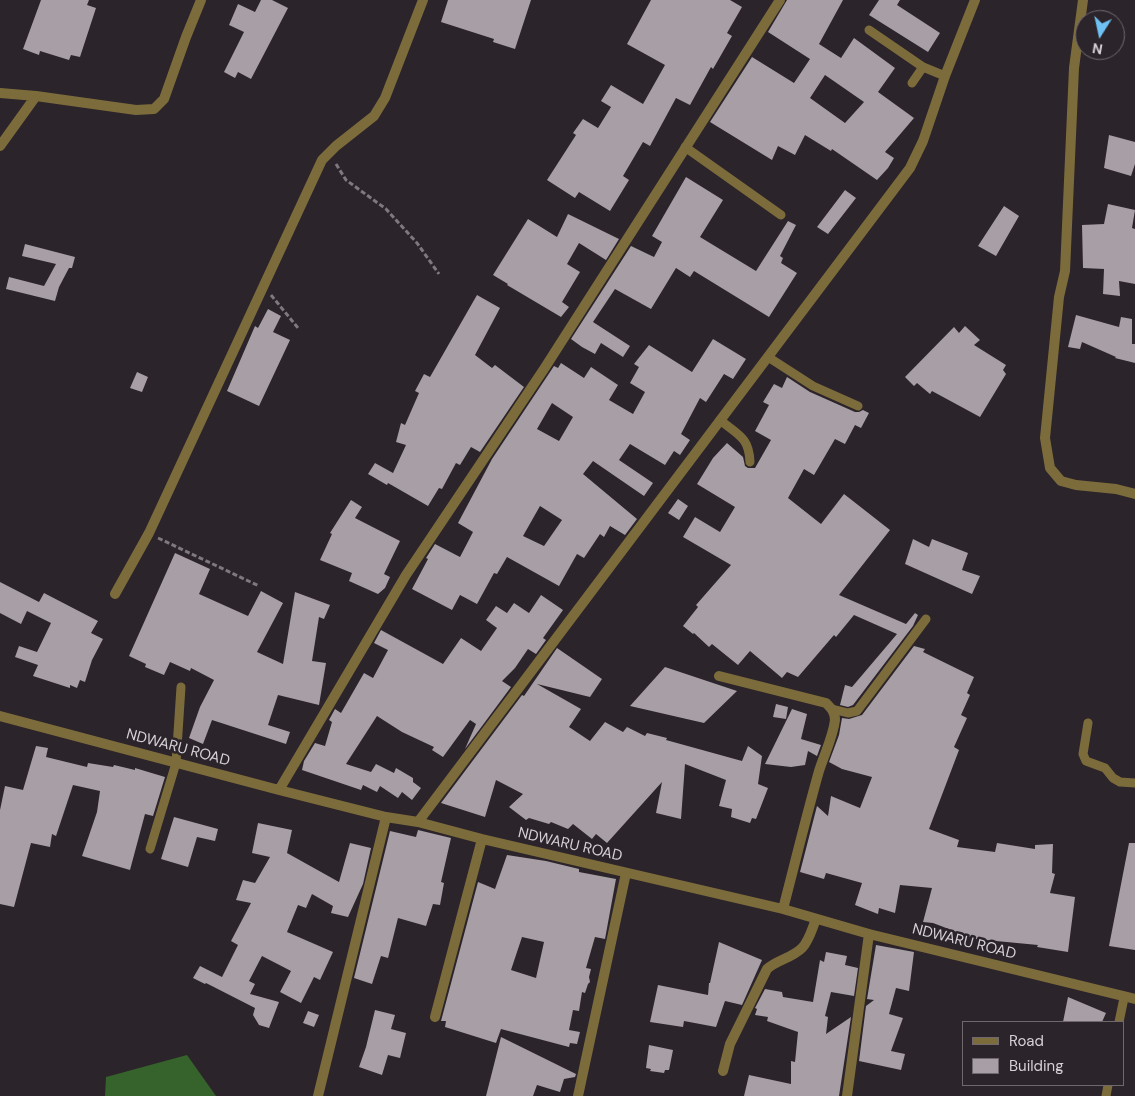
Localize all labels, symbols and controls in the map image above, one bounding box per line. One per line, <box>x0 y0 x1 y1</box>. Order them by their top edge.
north arrow <box>1075 10 1125 60</box>
text: N <box>1091 39 1104 59</box>
street label: NDWARU ROAD <box>124 726 232 770</box>
street label: NDWARU ROAD <box>516 824 624 866</box>
street label: NDWARU ROAD <box>910 920 1018 964</box>
legend <box>962 1021 1125 1086</box>
text: Road <box>1009 1031 1044 1051</box>
text: Building <box>1009 1056 1064 1076</box>

